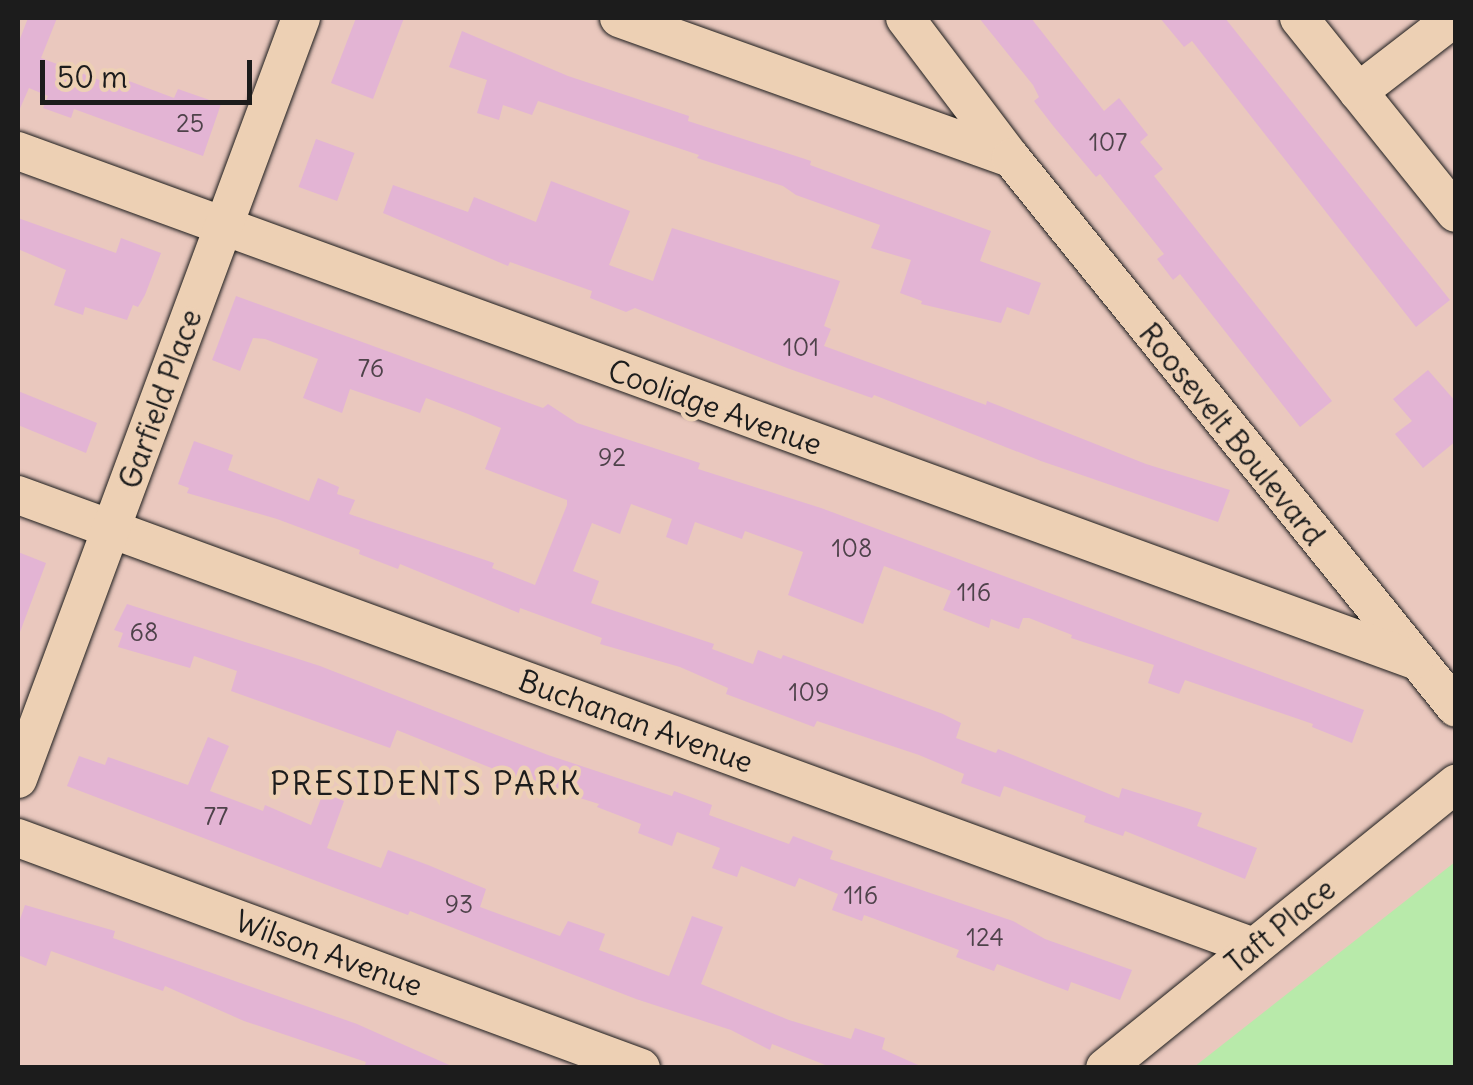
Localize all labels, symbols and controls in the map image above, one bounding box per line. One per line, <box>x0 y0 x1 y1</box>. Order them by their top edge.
scale bar <box>45 40 258 102</box>
text: 50 m <box>57 58 127 96</box>
house number: 25 <box>176 108 204 138</box>
house number: 107 <box>1089 127 1127 157</box>
street label: Garfield Place <box>111 305 209 493</box>
street label: Roosevelt Boulevard <box>1131 316 1333 552</box>
house number: 101 <box>783 332 819 362</box>
street label: Coolidge Avenue <box>603 352 827 462</box>
house number: 76 <box>358 353 384 383</box>
house number: 92 <box>598 442 626 472</box>
house number: 108 <box>832 533 872 563</box>
house number: 116 <box>957 577 991 607</box>
house number: 68 <box>130 617 158 647</box>
street label: Buchanan Avenue <box>514 662 758 780</box>
house number: 109 <box>789 677 829 707</box>
district label: PRESIDENTS PARK <box>270 765 582 803</box>
house number: 77 <box>204 801 228 831</box>
street label: Taft Place <box>1218 871 1342 981</box>
house number: 116 <box>844 880 878 910</box>
house number: 93 <box>445 889 473 919</box>
street label: Wilson Avenue <box>231 903 427 1003</box>
house number: 124 <box>966 922 1004 952</box>

